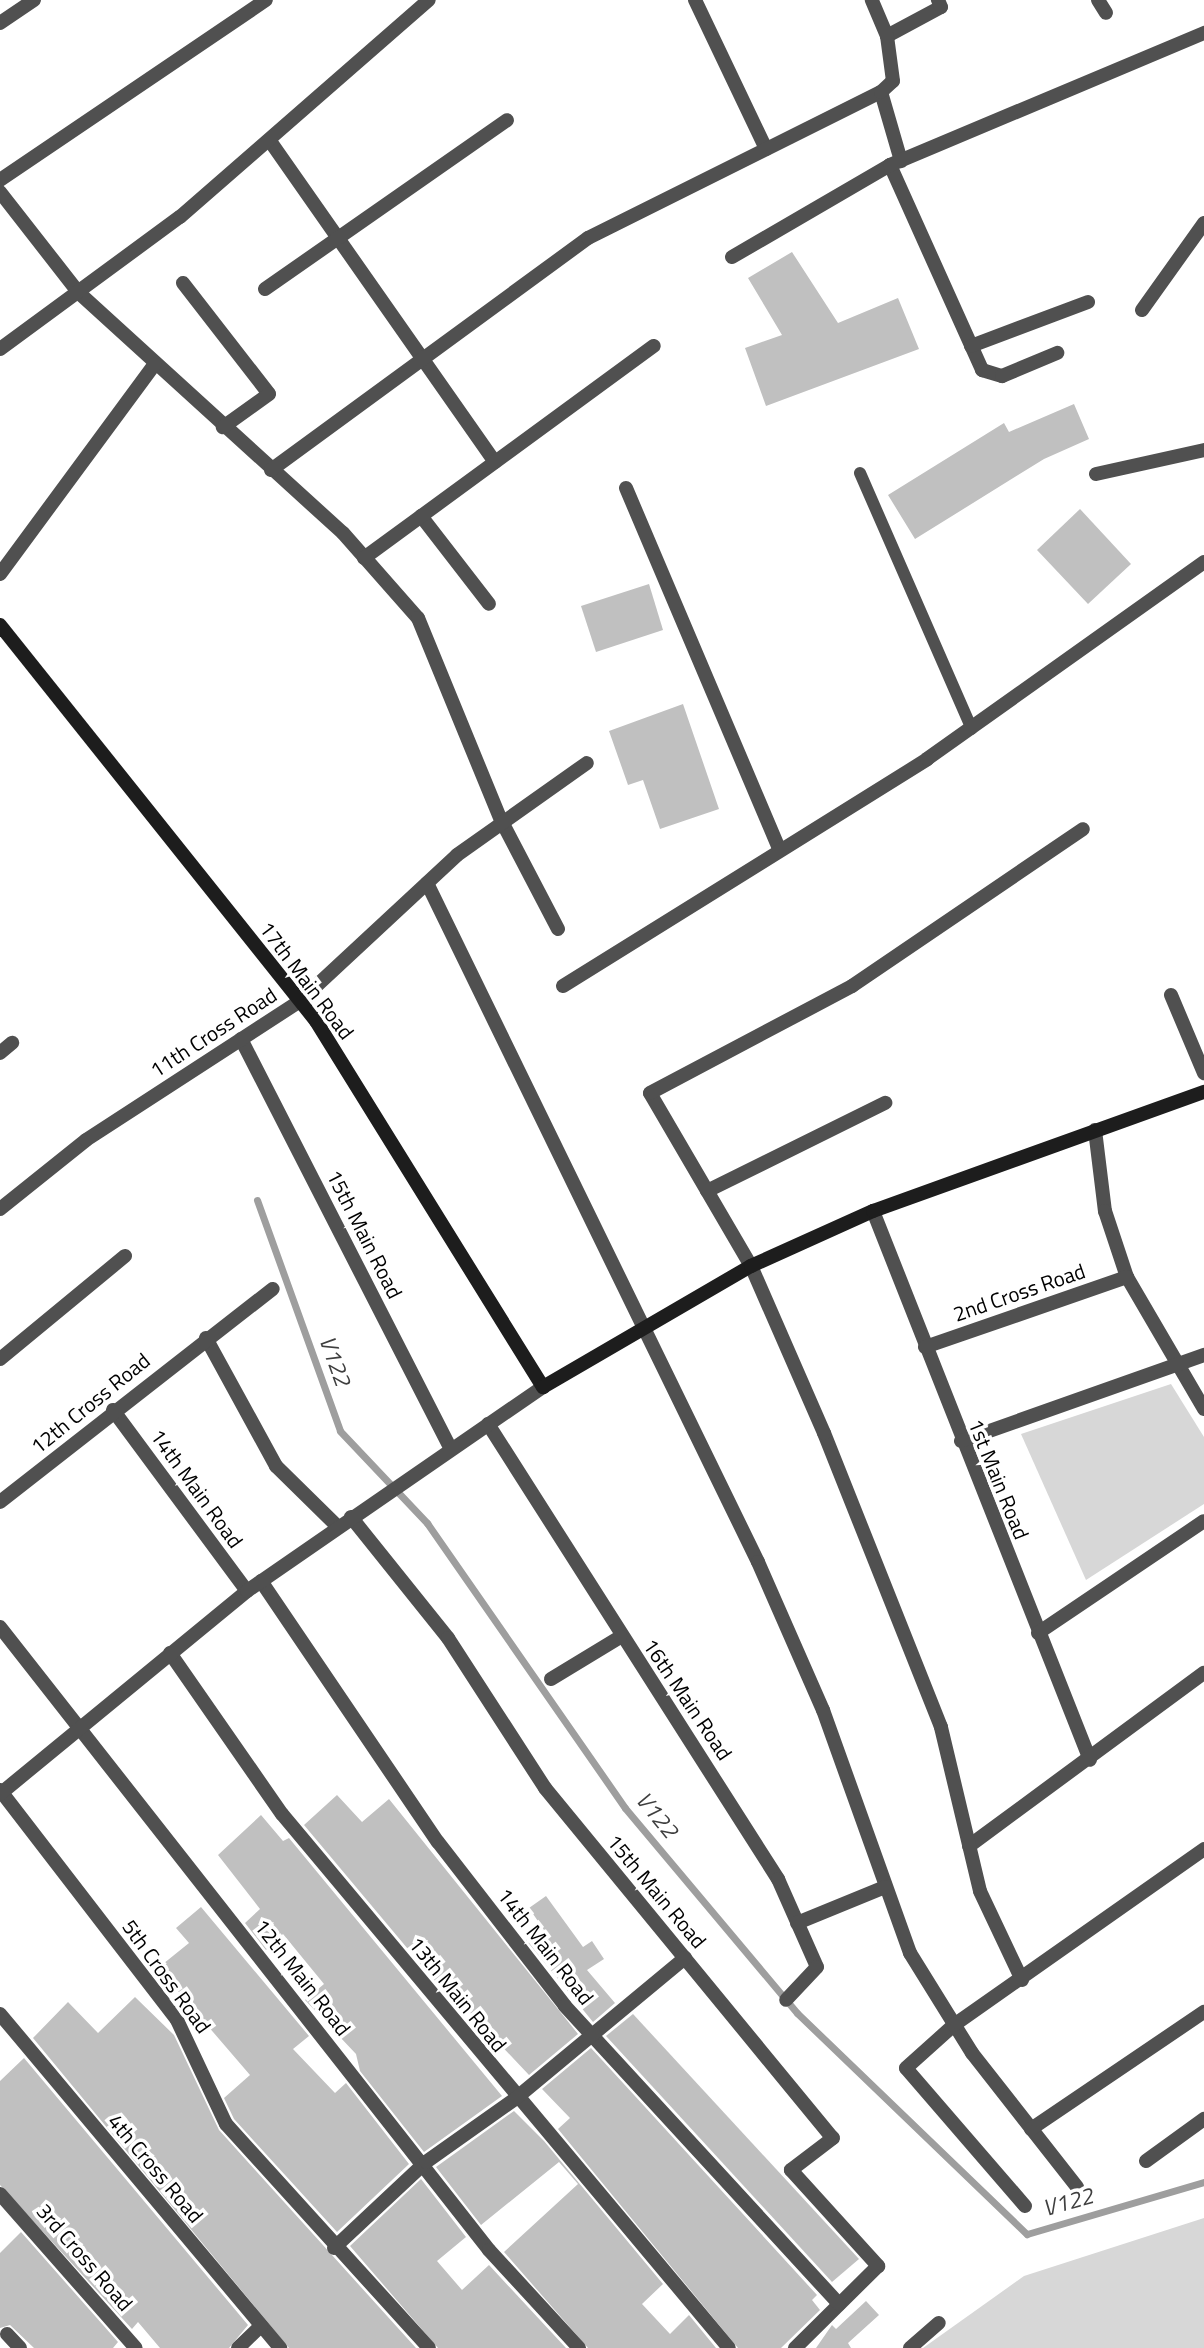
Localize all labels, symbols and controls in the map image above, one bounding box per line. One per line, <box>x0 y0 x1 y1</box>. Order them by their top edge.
street label: 17th Main Road <box>255 916 359 1044</box>
street label: 11th Cross Road <box>145 982 281 1082</box>
street label: 15th Main Road <box>322 1166 408 1302</box>
street label: 2nd Cross Road <box>950 1258 1088 1326</box>
water label: V122 <box>313 1332 357 1390</box>
street label: 12th Cross Road <box>25 1347 155 1459</box>
street label: 1st Main Road <box>963 1415 1035 1543</box>
street label: 14th Main Road <box>145 1424 249 1552</box>
street label: 16th Main Road <box>638 1634 738 1764</box>
water label: V122 <box>630 1786 684 1844</box>
street label: 15th Main Road <box>602 1829 712 1953</box>
street label: 14th Main Road <box>493 1883 599 2009</box>
street label: 5th Cross Road <box>117 1914 217 2038</box>
street label: 12th Main Road <box>250 1914 356 2040</box>
street label: 13th Main Road <box>404 1931 512 2057</box>
street label: 4th Cross Road <box>103 2109 209 2227</box>
water label: V122 <box>1040 2182 1096 2222</box>
street label: 3rd Cross Road <box>32 2198 138 2316</box>

